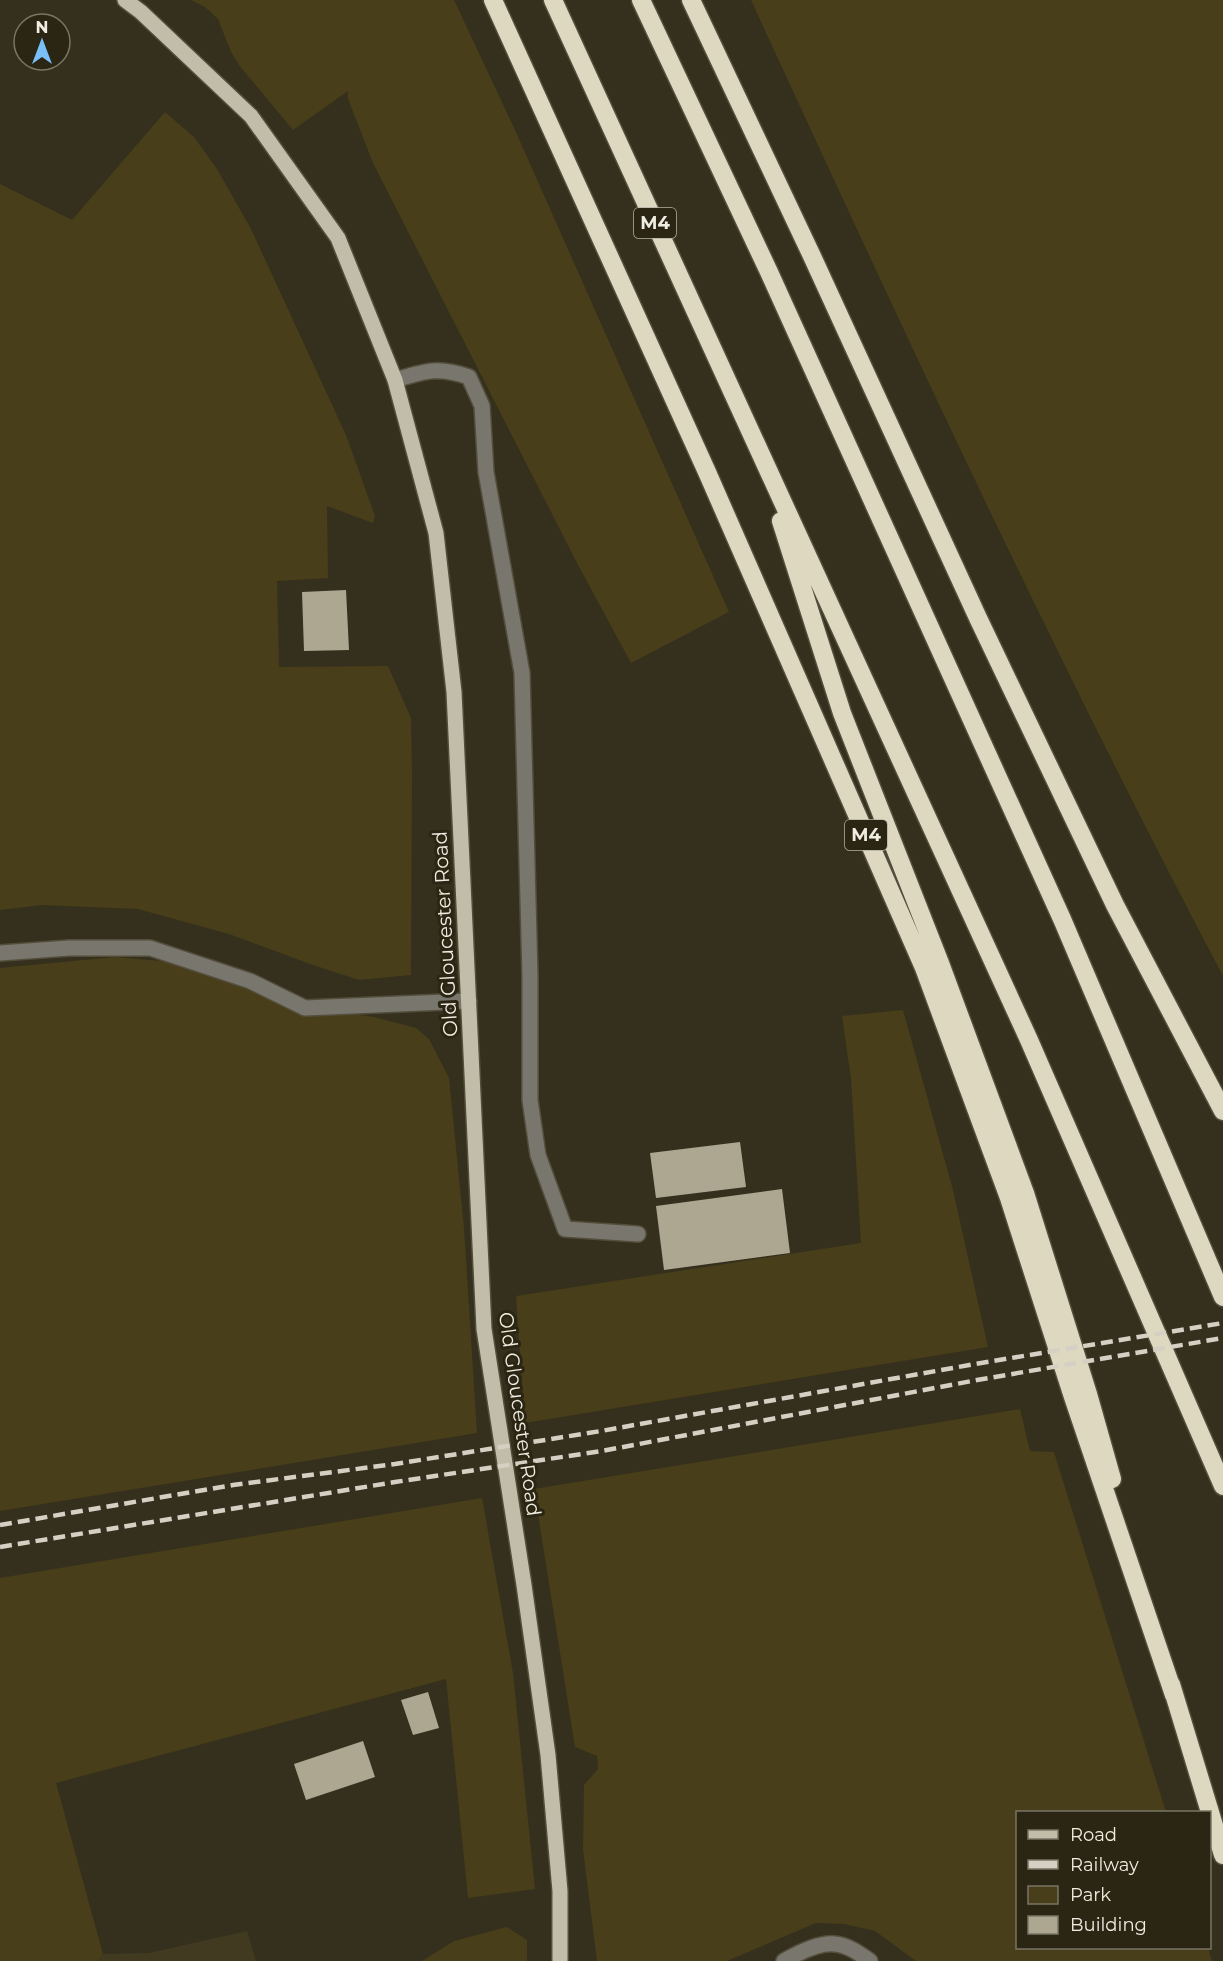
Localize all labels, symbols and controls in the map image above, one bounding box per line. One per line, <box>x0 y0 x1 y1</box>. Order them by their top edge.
north arrow <box>12 12 72 72</box>
text: N <box>36 18 48 37</box>
road number: M4 <box>634 208 676 238</box>
road number: M4 <box>845 820 887 850</box>
street label: Old Gloucester Road <box>428 830 462 1038</box>
street label: Old Gloucester Road <box>494 1310 546 1518</box>
legend <box>1016 1811 1211 1949</box>
text: Road <box>1070 1824 1117 1846</box>
text: Railway <box>1070 1854 1139 1876</box>
text: Park <box>1070 1884 1111 1906</box>
text: Building <box>1070 1914 1147 1936</box>

